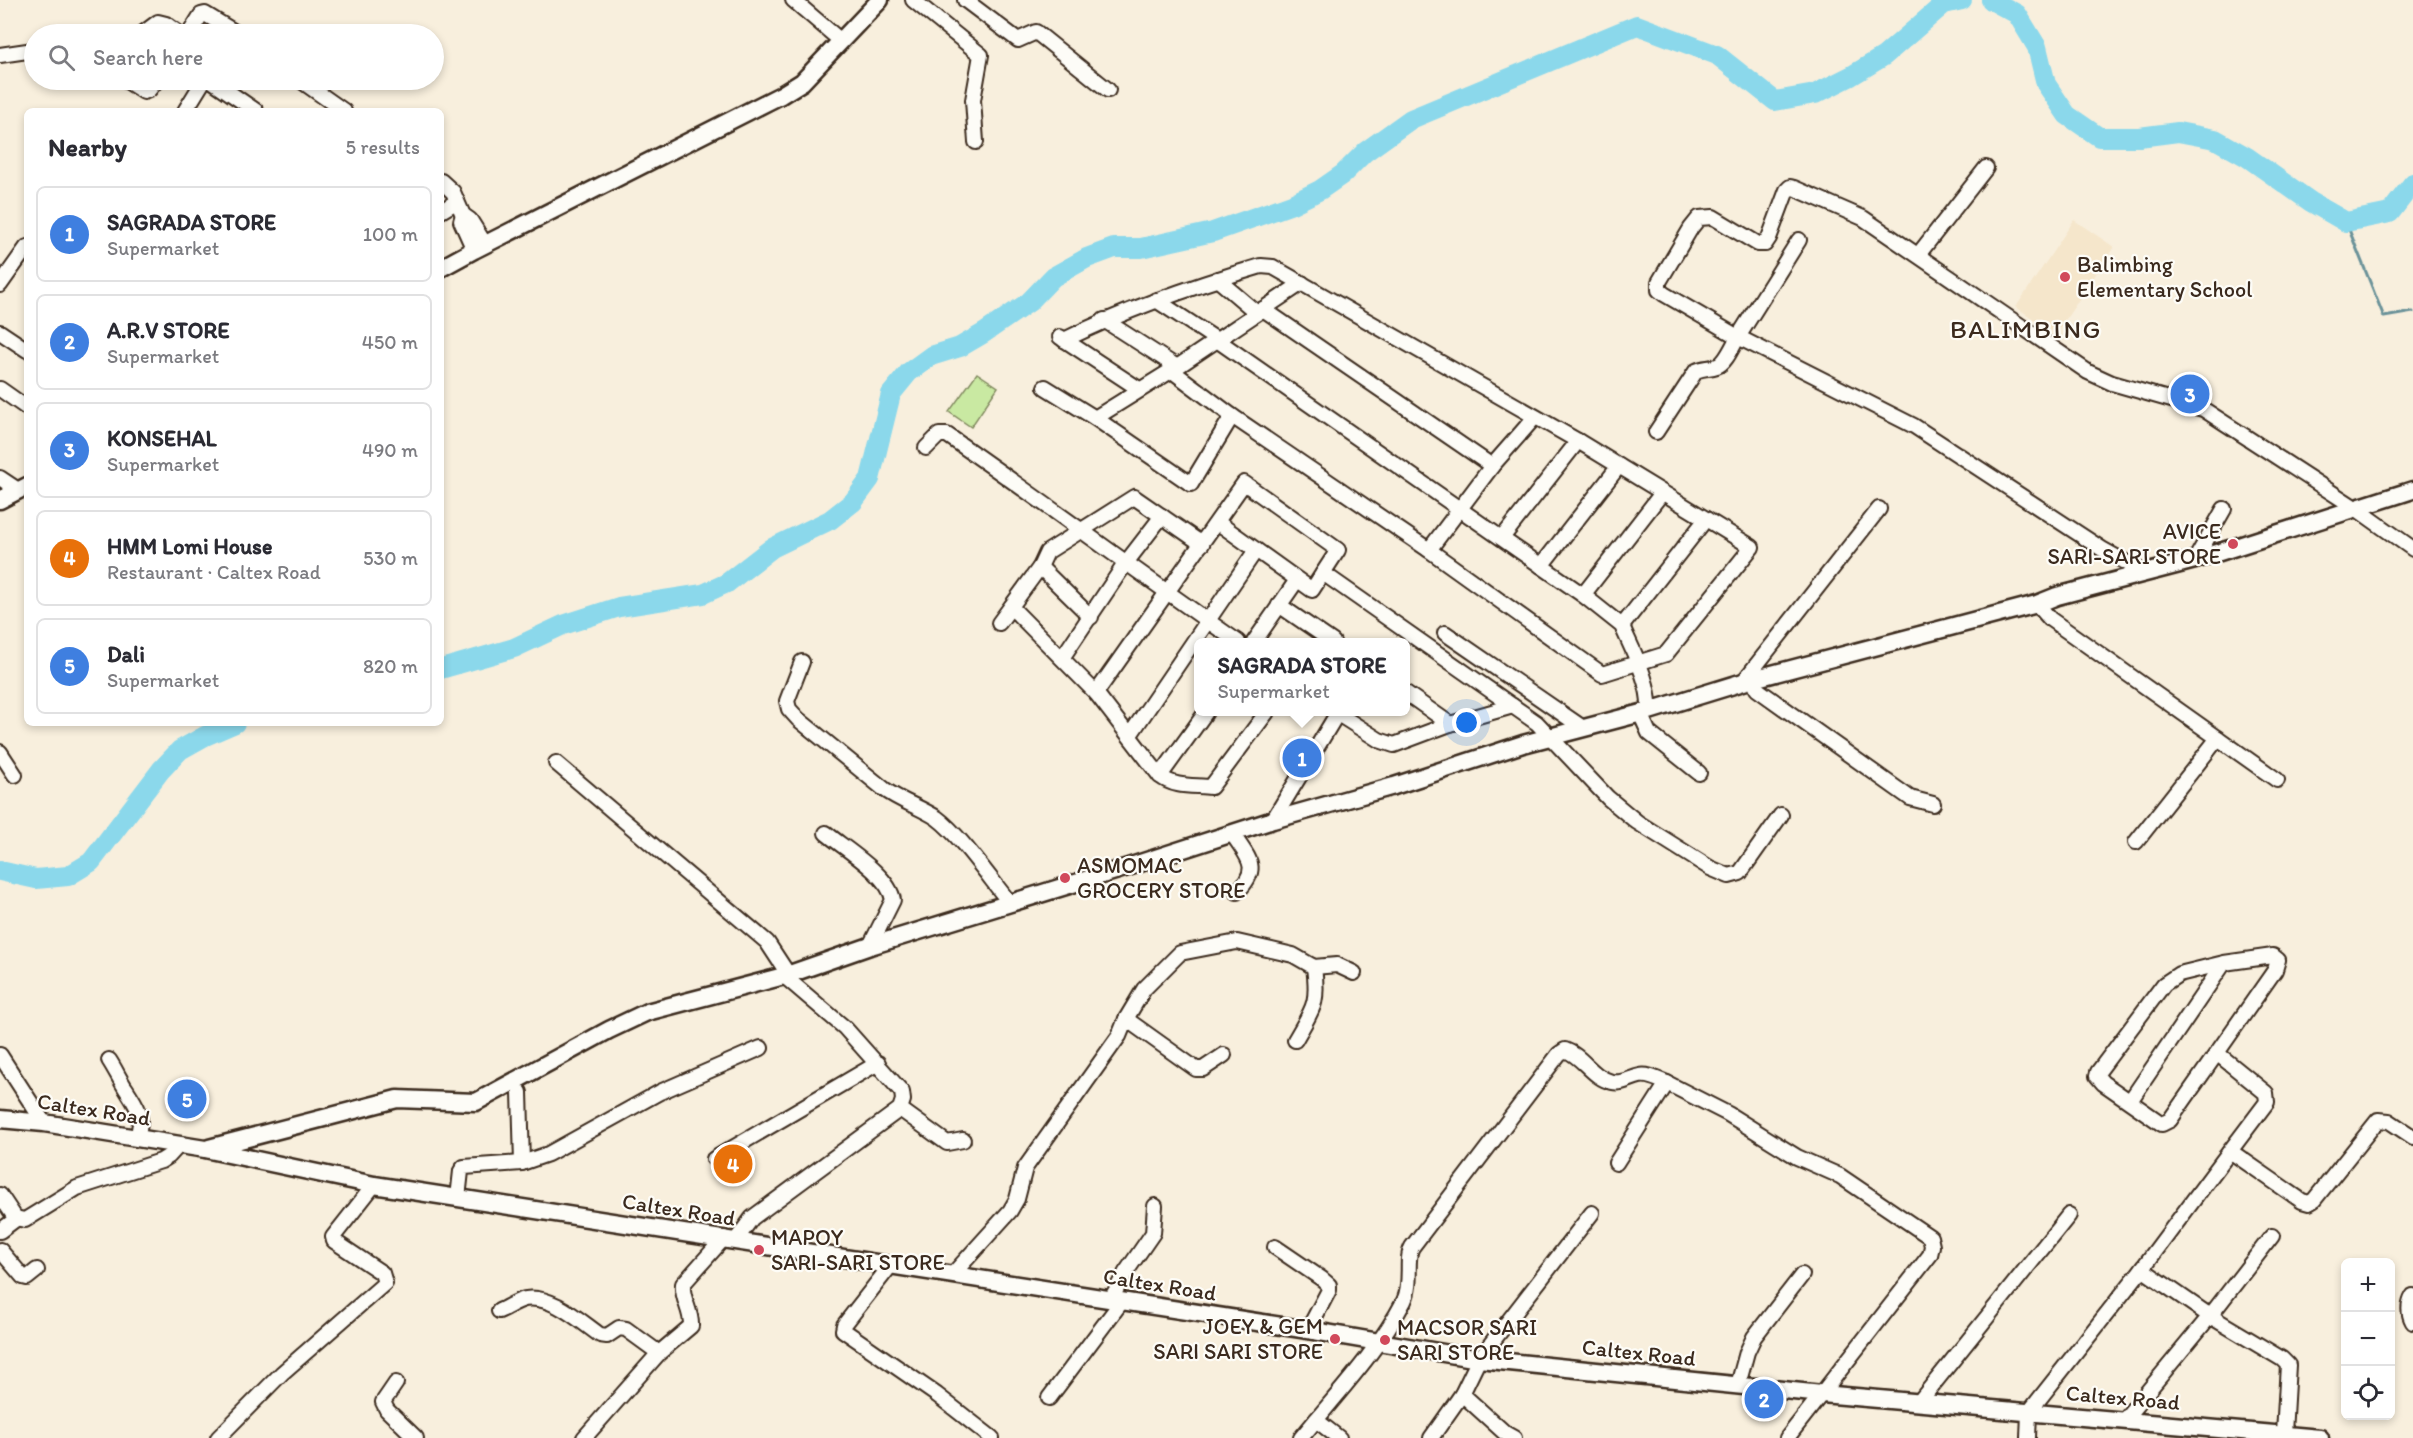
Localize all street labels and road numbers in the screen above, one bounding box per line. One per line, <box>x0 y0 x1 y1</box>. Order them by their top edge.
street label: Caltex Road <box>35 1087 153 1132</box>
street label: Caltex Road <box>620 1187 738 1232</box>
street label: Caltex Road <box>1101 1262 1219 1307</box>
street label: Caltex Road <box>1581 1333 1697 1372</box>
street label: Caltex Road <box>2065 1379 2181 1416</box>

